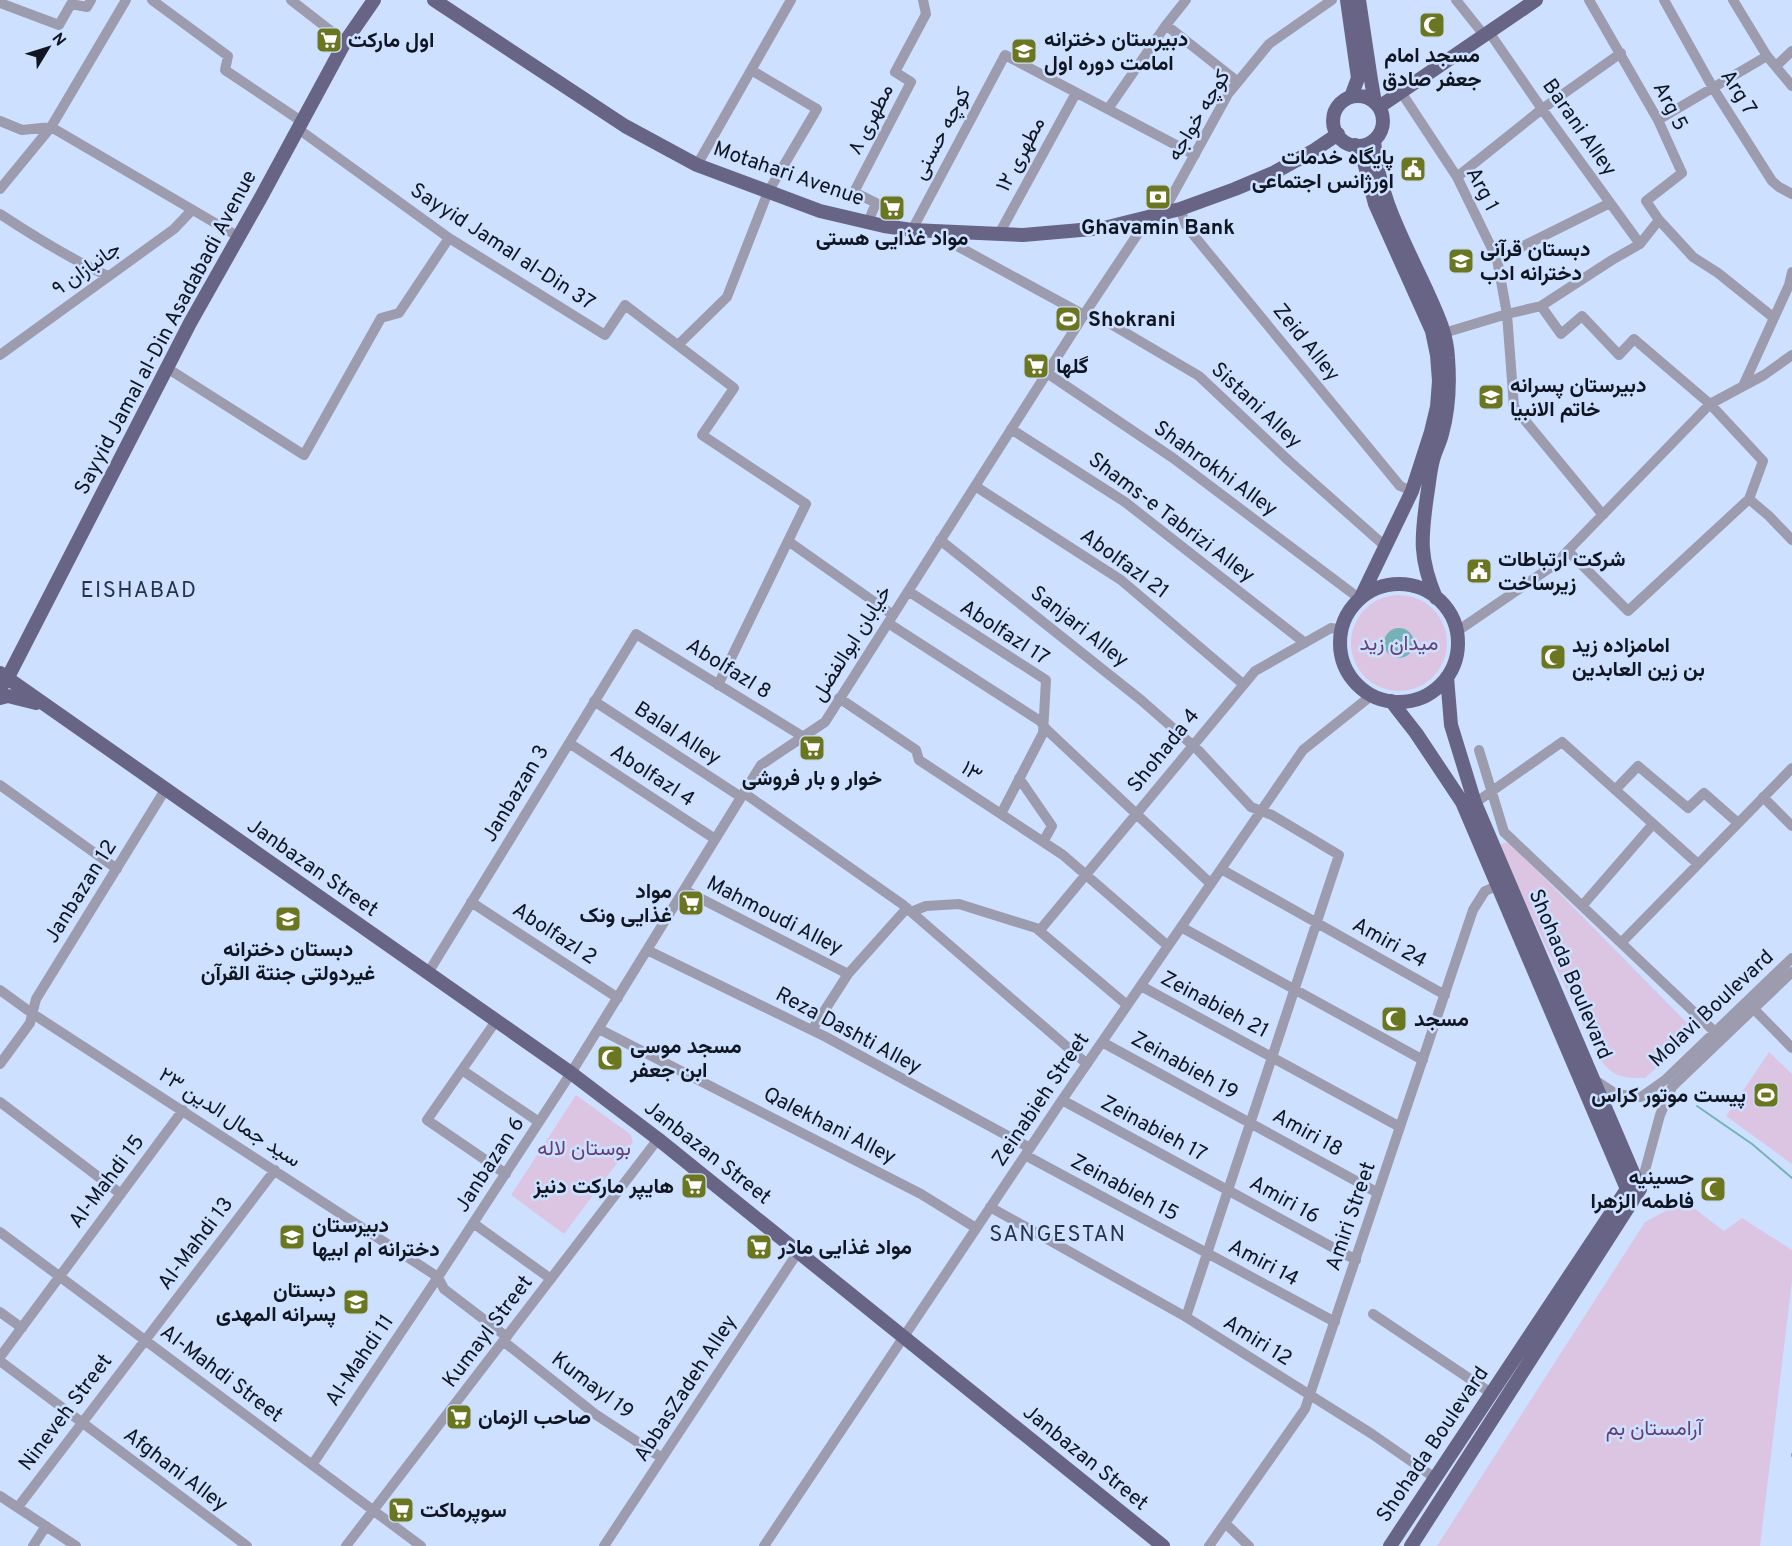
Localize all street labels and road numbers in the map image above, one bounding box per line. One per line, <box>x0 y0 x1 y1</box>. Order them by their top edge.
street label: کوچه خواجه <box>1161 65 1237 166</box>
street label: Arg 7 <box>1713 65 1762 121</box>
street label: Barani Alley <box>1535 74 1622 182</box>
street label: Arg 5 <box>1646 78 1693 136</box>
street label: مطهری ۸ <box>842 80 901 160</box>
street label: کوچه حسنی <box>907 83 978 185</box>
street label: مطهری ۱۲ <box>990 113 1052 197</box>
street label: Motahari Avenue <box>709 136 868 213</box>
street label: Arg 1 <box>1459 163 1505 217</box>
street label: Sayyid Jamal al-Din Asadabadi Avenue <box>69 166 264 500</box>
street label: Sayyid Jamal al-Din 37 <box>405 177 600 317</box>
street label: جانبازان ۹ <box>47 236 127 303</box>
street label: Zeid Alley <box>1266 298 1346 388</box>
street label: Sistani Alley <box>1205 357 1307 455</box>
street label: Shahrokhi Alley <box>1148 415 1282 523</box>
street label: Shams-e Tabrizi Alley <box>1082 447 1260 590</box>
street label: Abolfazl 21 <box>1074 523 1174 606</box>
street label: Sanjari Alley <box>1024 580 1134 674</box>
street label: خیابان ابوالفضل <box>806 581 899 707</box>
street label: Abolfazl 17 <box>954 594 1054 672</box>
street label: Abolfazl 8 <box>681 633 776 706</box>
street label: Balal Alley <box>629 696 726 772</box>
street label: Shohada 4 <box>1122 703 1206 799</box>
street label: Abolfazl 4 <box>605 739 700 814</box>
street label: Janbazan 3 <box>477 740 556 847</box>
street label: ۱۳ <box>955 755 987 789</box>
street label: Janbazan Street <box>241 813 383 924</box>
street label: Janbazan 12 <box>39 835 124 949</box>
street label: Mahmoudi Alley <box>702 870 847 962</box>
street label: Shohada Boulevard <box>1522 885 1618 1064</box>
street label: Abolfazl 2 <box>507 897 602 972</box>
street label: Amiri 24 <box>1347 912 1431 975</box>
street label: Molavi Boulevard <box>1644 944 1780 1074</box>
street label: Zeinabieh 21 <box>1156 966 1273 1045</box>
street label: Reza Dashti Alley <box>771 981 926 1081</box>
street label: Zeinabieh 19 <box>1126 1026 1243 1107</box>
street label: Zeinabieh Street <box>986 1028 1096 1172</box>
street label: سید جمال الدین ۲۳ <box>153 1062 306 1174</box>
street label: Qalekhani Alley <box>758 1081 900 1171</box>
street label: Zeinabieh 17 <box>1095 1090 1211 1169</box>
street label: Janbazan Street <box>638 1095 776 1211</box>
street label: Amiri 18 <box>1267 1103 1347 1164</box>
street label: Janbazan 6 <box>449 1112 531 1218</box>
street label: Al-Mahdi 15 <box>63 1130 151 1234</box>
street label: Zeinabieh 15 <box>1065 1148 1183 1228</box>
street label: Amiri Street <box>1320 1158 1383 1275</box>
street label: Amiri 16 <box>1244 1170 1324 1231</box>
street label: Al-Mahdi 13 <box>152 1192 240 1296</box>
street label: Amiri 14 <box>1223 1234 1303 1293</box>
street label: Kumayl Street <box>437 1270 539 1394</box>
street label: Al-Mahdi 11 <box>320 1310 401 1412</box>
street label: AbbasZadeh Alley <box>629 1310 744 1467</box>
street label: Amiri 12 <box>1218 1310 1297 1373</box>
street label: Al-Mahdi Street <box>154 1319 288 1429</box>
street label: Kumayl 19 <box>545 1346 639 1426</box>
street label: Nineveh Street <box>13 1349 119 1477</box>
street label: Shohada Boulevard <box>1371 1362 1495 1528</box>
street label: Janbazan Street <box>1017 1399 1153 1517</box>
street label: Afghani Alley <box>117 1422 233 1518</box>

